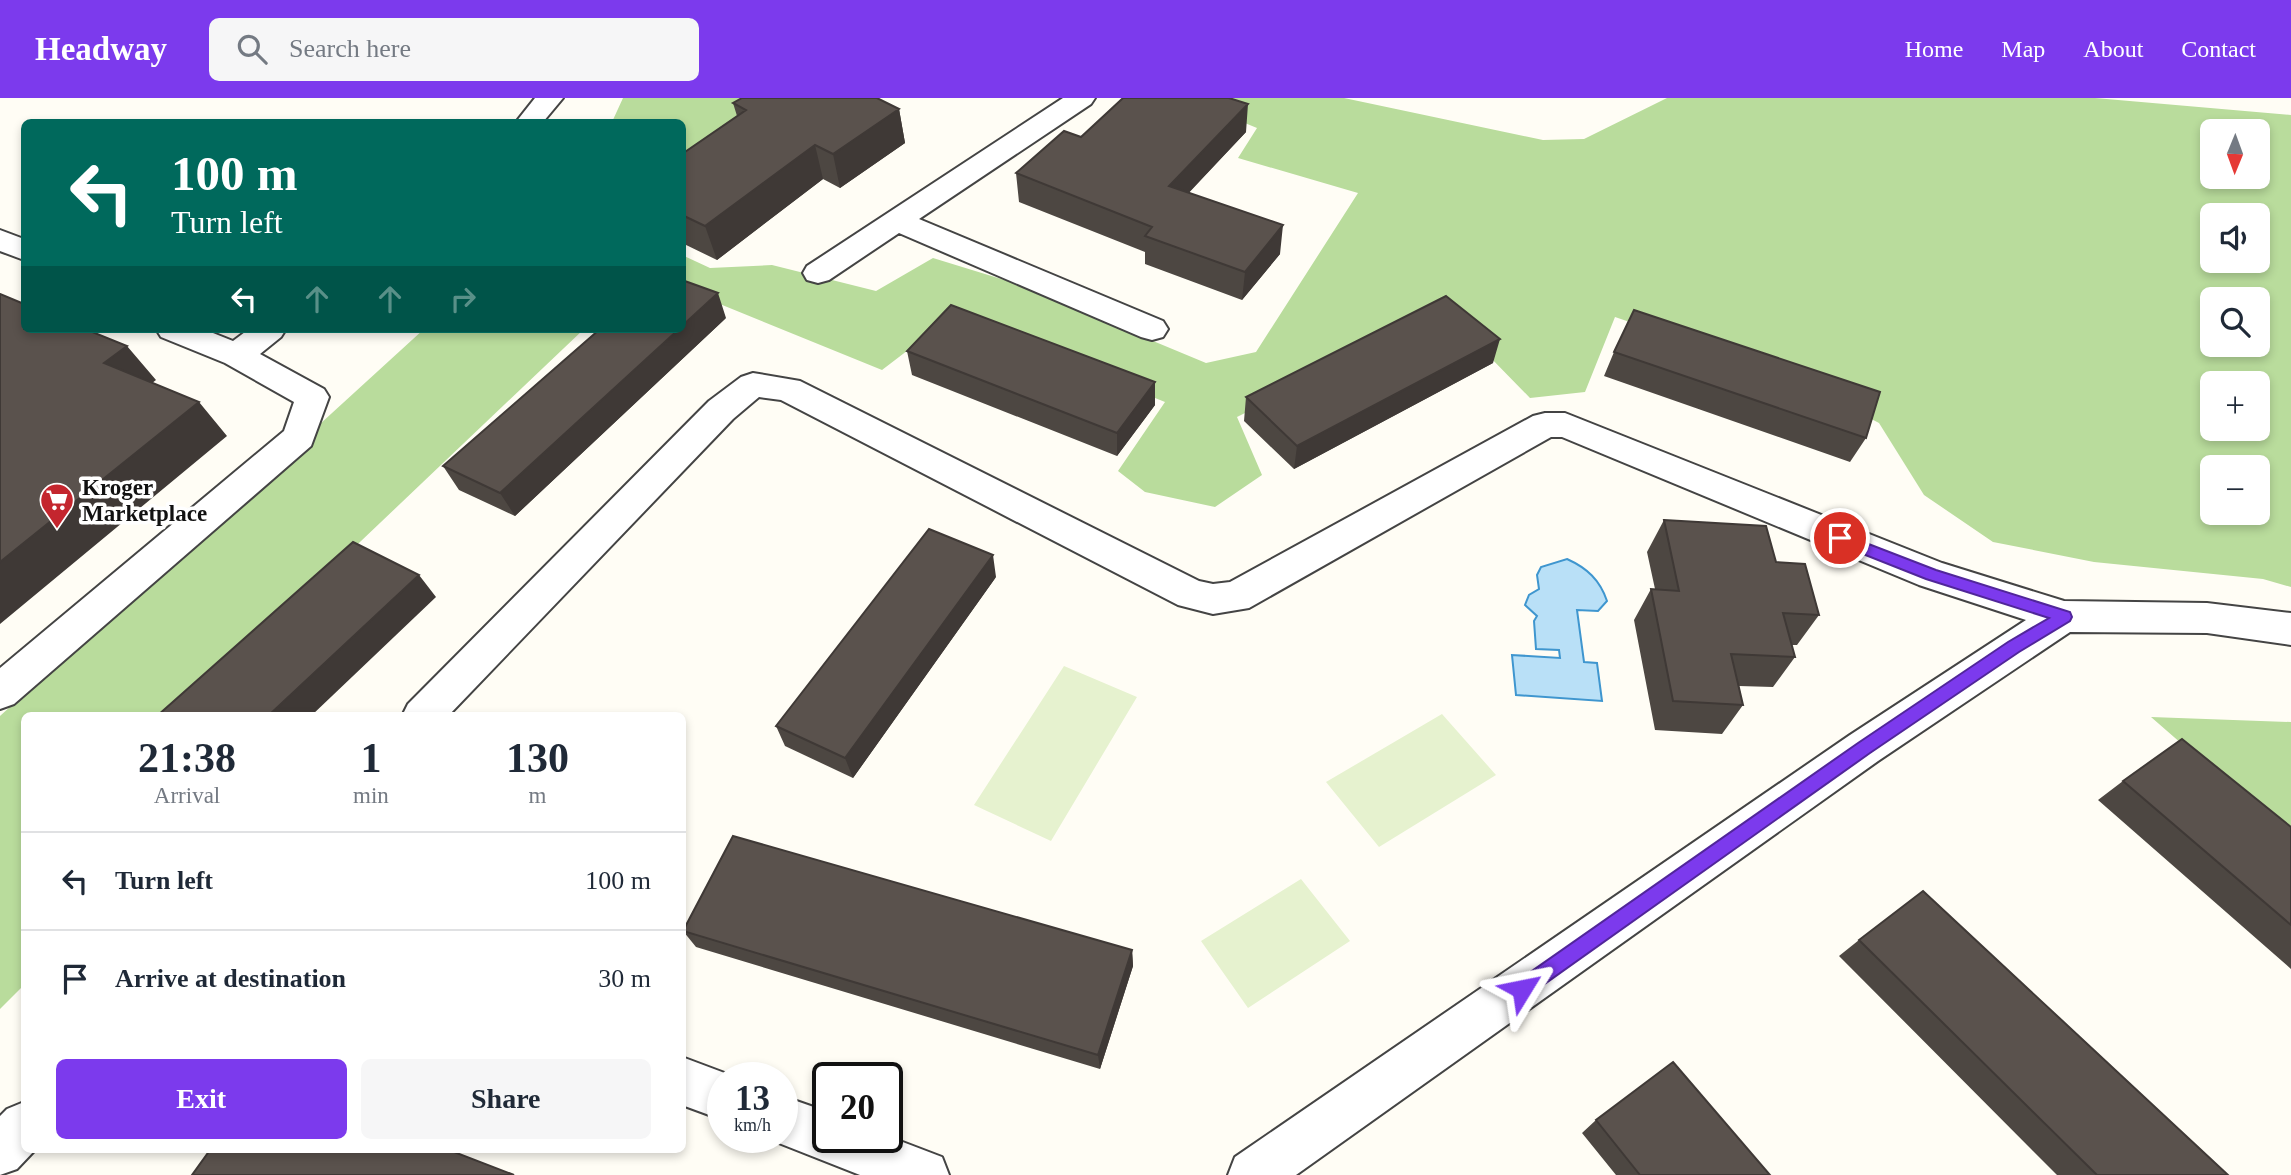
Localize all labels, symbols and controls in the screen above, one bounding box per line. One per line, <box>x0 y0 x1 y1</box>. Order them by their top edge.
search box <box>209 18 699 81</box>
icon: search <box>233 30 271 68</box>
text: Headway <box>35 31 167 67</box>
text: Search here <box>289 34 411 63</box>
text: Home <box>1905 36 1963 62</box>
text: Map <box>2001 36 2045 62</box>
text: About <box>2083 36 2143 62</box>
text: Contact <box>2181 36 2256 62</box>
north arrow <box>2200 119 2270 189</box>
map controls <box>2200 119 2270 525</box>
text: 100 m <box>171 146 298 201</box>
icon: left <box>56 147 147 238</box>
button: sound <box>2200 203 2270 273</box>
text: Turn left <box>171 204 283 240</box>
icon: left <box>225 280 263 318</box>
icon: ahead <box>298 280 336 318</box>
icon: ahead <box>371 280 409 318</box>
icon: right <box>444 280 482 318</box>
button: search <box>2200 287 2270 357</box>
button: + <box>2200 371 2270 441</box>
button: − <box>2200 455 2270 525</box>
place label: Kroger Marketplace <box>82 475 207 526</box>
supermarket icon: Kroger Marketplace <box>38 481 76 530</box>
pin <box>1810 508 1870 568</box>
icon: arrive <box>1821 519 1859 557</box>
text: 21:38 <box>138 735 236 781</box>
text: 1 <box>360 735 381 781</box>
text: 130 <box>506 735 569 781</box>
text: Arrival <box>154 783 220 808</box>
text: min <box>353 783 389 808</box>
text: m <box>528 783 546 808</box>
icon: left <box>56 862 94 900</box>
text: Turn left <box>115 866 213 895</box>
text: 100 m <box>585 866 651 895</box>
position arrow <box>1485 952 1559 1026</box>
icon: arrive <box>56 960 94 998</box>
text: Arrive at destination <box>115 964 346 993</box>
text: 30 m <box>598 964 651 993</box>
button: Exit <box>56 1059 347 1139</box>
button: Share <box>361 1059 651 1139</box>
speed limit sign: 20 <box>812 1062 903 1153</box>
text: 13 <box>735 1079 770 1118</box>
text: km/h <box>734 1115 771 1135</box>

